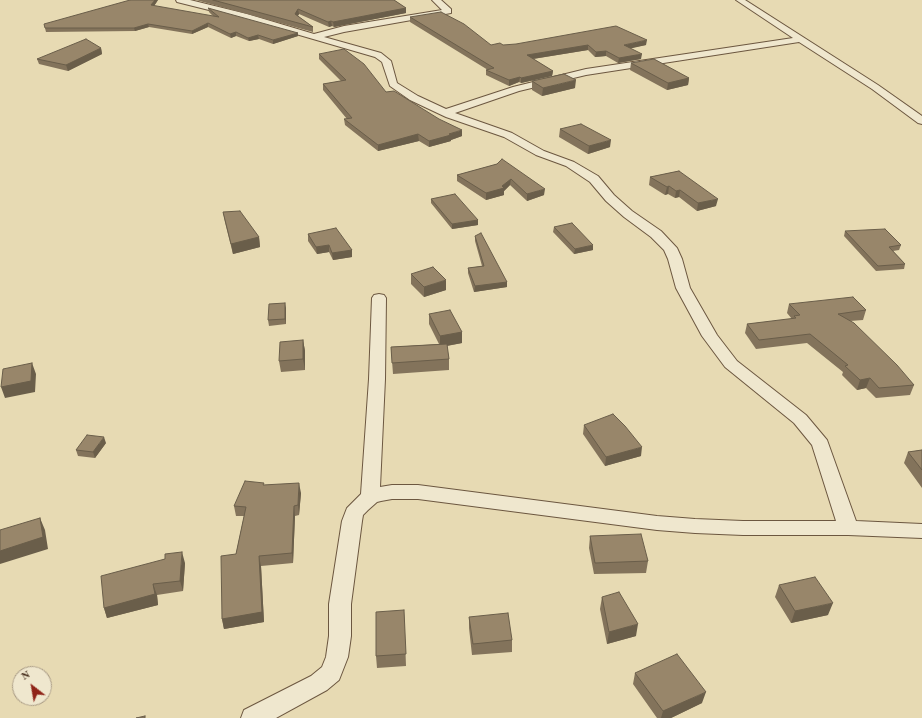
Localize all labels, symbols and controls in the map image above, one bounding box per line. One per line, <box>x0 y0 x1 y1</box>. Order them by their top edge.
north arrow <box>12 666 52 706</box>
text: N <box>20 669 33 683</box>

